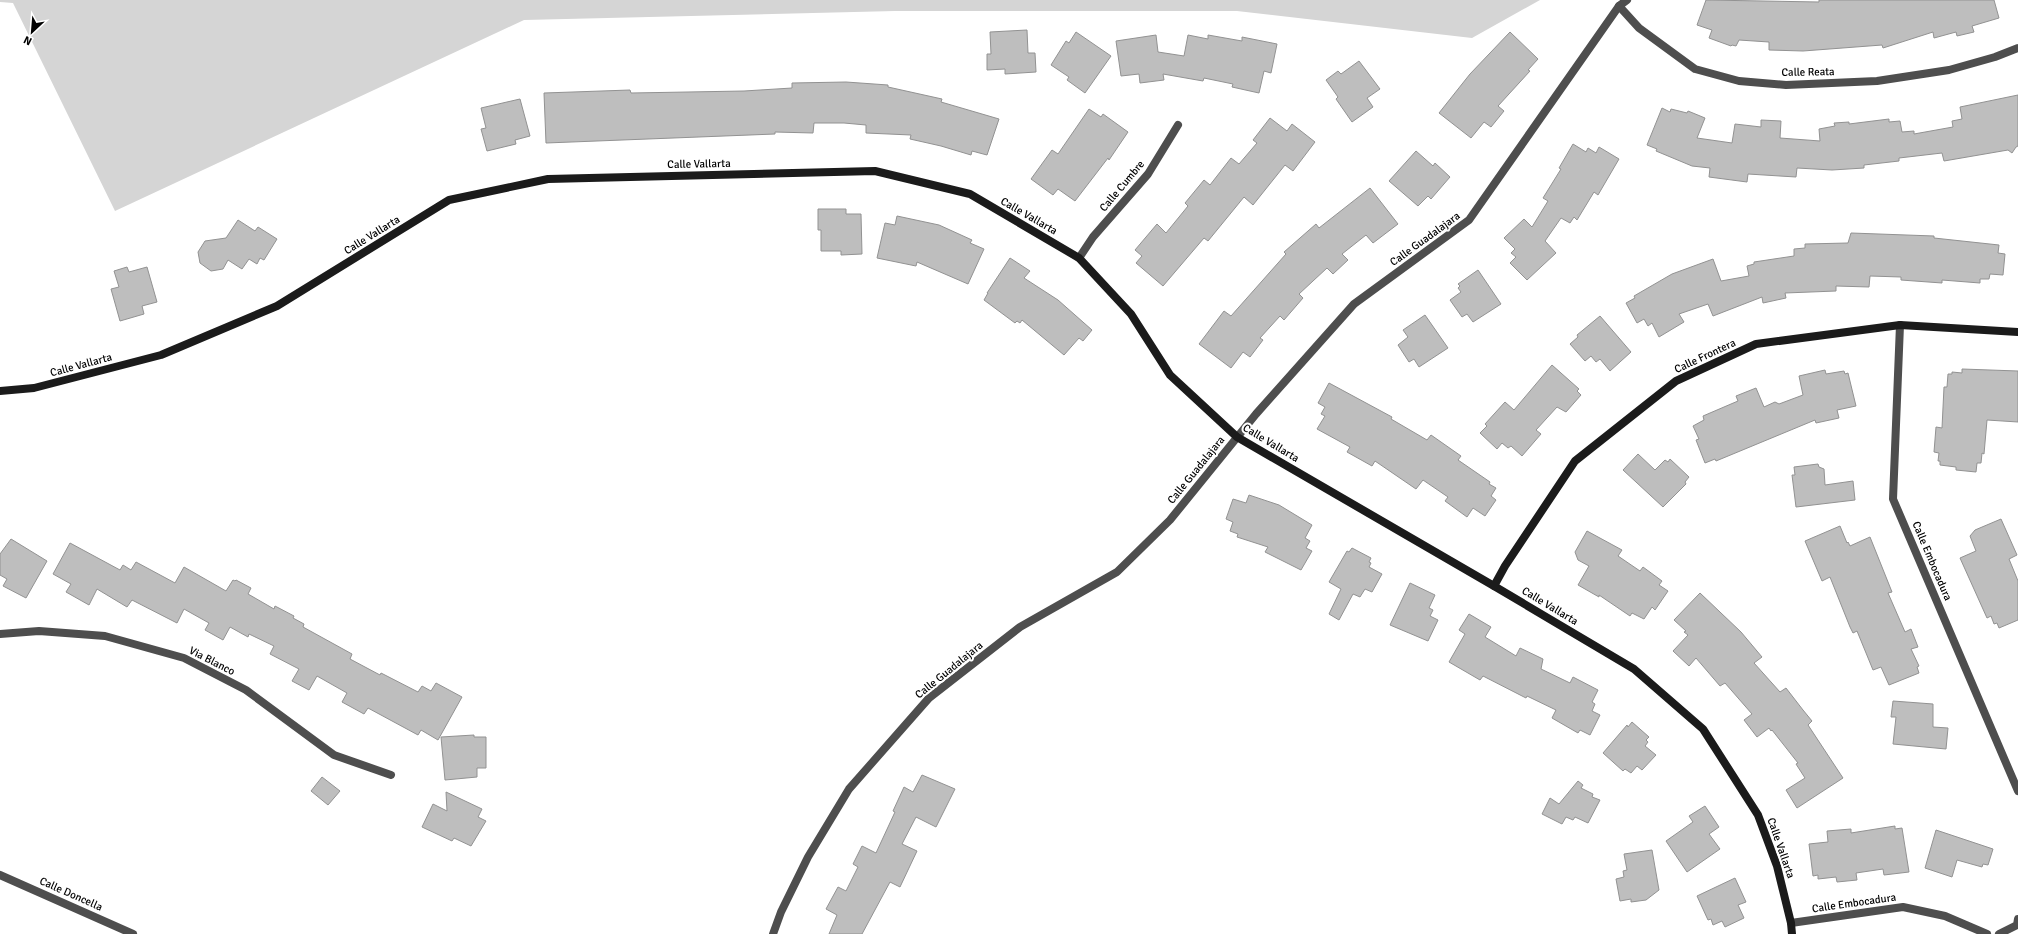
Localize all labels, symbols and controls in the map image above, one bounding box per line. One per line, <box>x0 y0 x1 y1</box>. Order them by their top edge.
north arrow <box>12 12 52 52</box>
text: N <box>22 33 34 48</box>
street label: Calle Reata <box>1781 65 1835 79</box>
street label: Calle Vallarta <box>667 157 731 171</box>
street label: Calle Cumbre <box>1097 158 1147 214</box>
street label: Calle Vallarta <box>998 195 1060 238</box>
street label: Calle Guadalajara <box>1387 209 1463 269</box>
street label: Calle Vallarta <box>342 212 403 257</box>
street label: Calle Frontera <box>1672 336 1738 376</box>
street label: Calle Vallarta <box>49 350 114 379</box>
street label: Calle Vallarta <box>1240 421 1302 465</box>
street label: Calle Guadalajara <box>1165 433 1228 506</box>
street label: Calle Embocadura <box>1909 519 1955 603</box>
street label: Calle Vallarta <box>1519 584 1581 628</box>
street label: Calle Guadalajara <box>913 638 986 701</box>
street label: Via Blanco <box>187 644 237 678</box>
street label: Calle Vallarta <box>1765 816 1798 880</box>
street label: Calle Doncella <box>37 874 105 914</box>
street label: Calle Embocadura <box>1811 891 1897 915</box>

